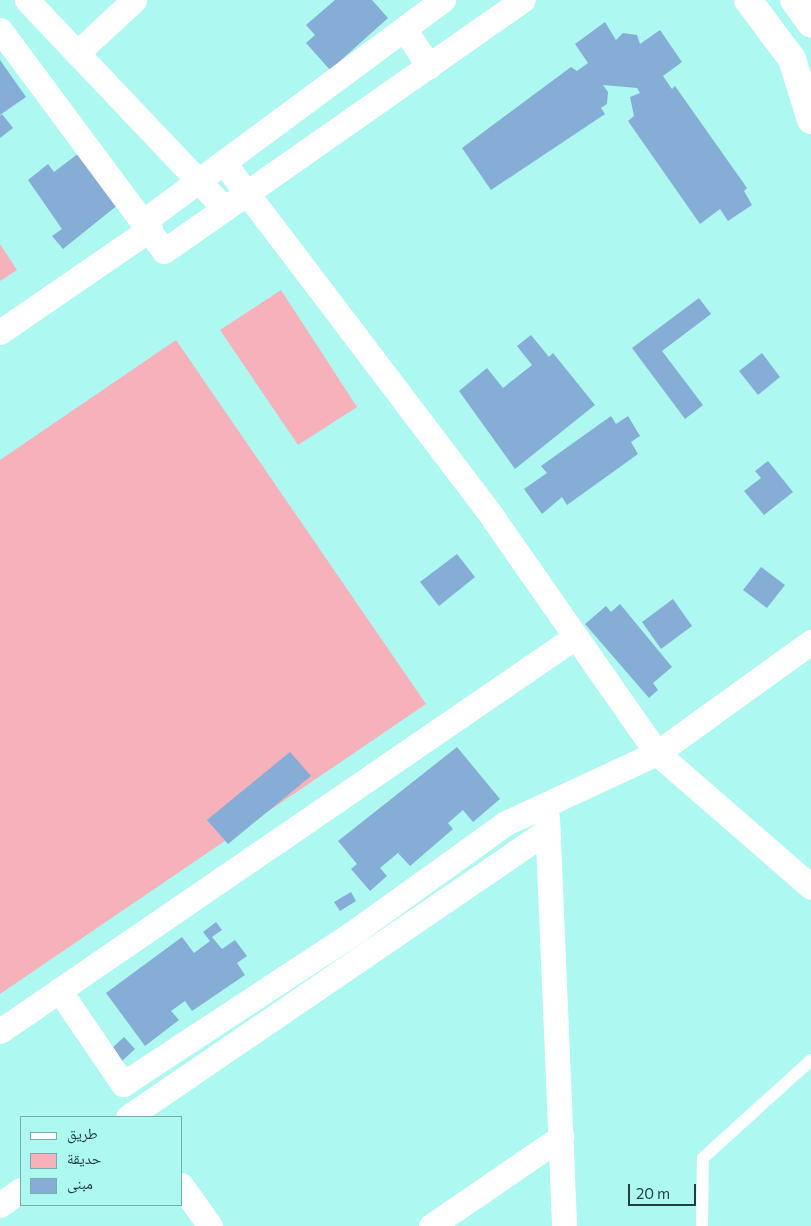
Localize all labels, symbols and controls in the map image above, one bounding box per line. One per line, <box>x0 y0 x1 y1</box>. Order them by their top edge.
legend <box>20 1116 182 1206</box>
text: طريق <box>67 1124 98 1142</box>
text: حديقة <box>67 1149 101 1167</box>
text: مبنى <box>67 1174 93 1192</box>
scale bar <box>631 1174 698 1206</box>
text: 20 m <box>636 1184 670 1202</box>

